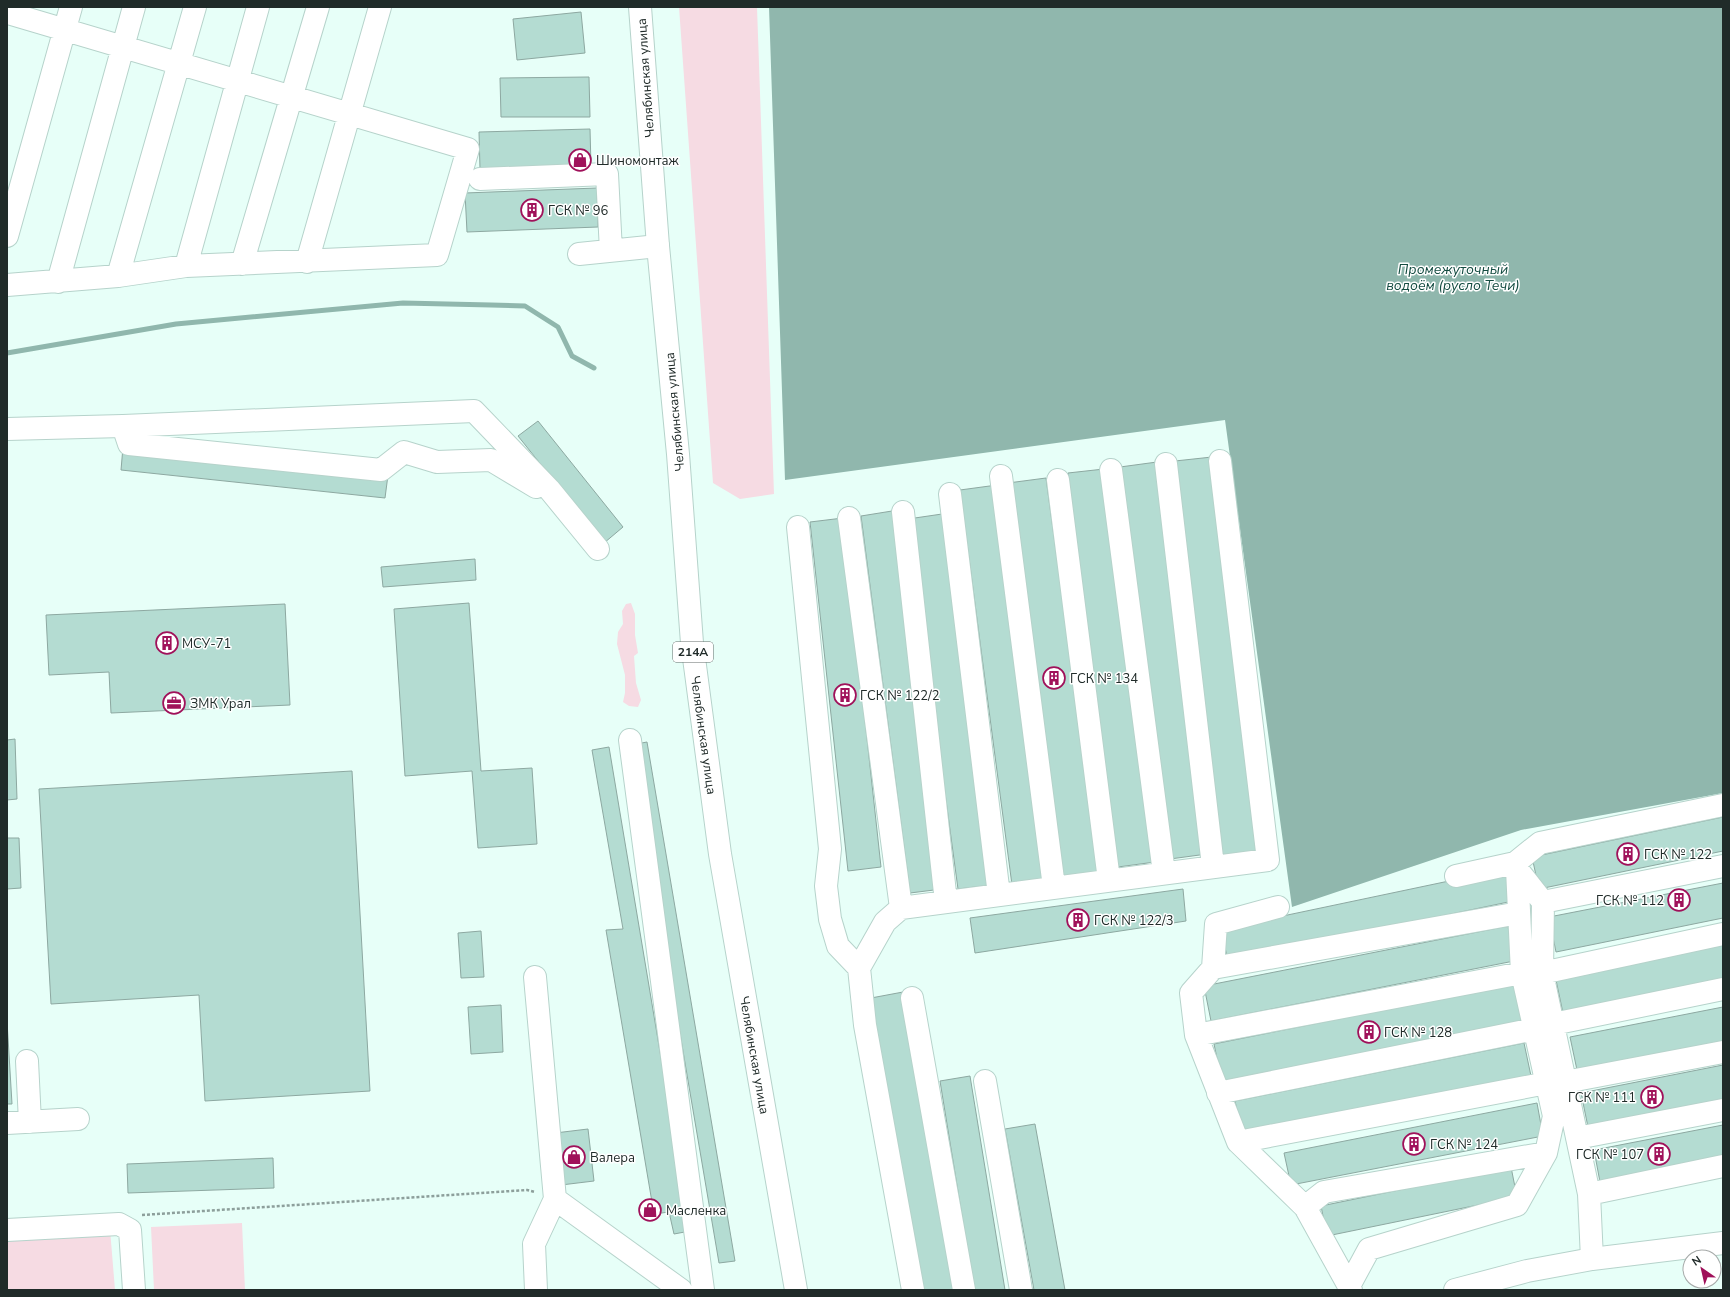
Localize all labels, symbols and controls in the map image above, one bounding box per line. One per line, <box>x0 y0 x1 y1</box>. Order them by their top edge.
street label: Челябинская улица <box>633 18 659 138</box>
shop icon: Шиномонтаж <box>567 147 593 173</box>
place label: Шиномонтаж <box>596 152 680 170</box>
building icon: ГСК № 96 <box>519 197 545 223</box>
place label: ГСК № 96 <box>548 202 609 220</box>
water label: Промежуточный водоём (русло Течи) <box>1386 260 1520 295</box>
street label: Челябинская улица <box>661 352 689 472</box>
building icon: МСУ-71 <box>154 630 180 656</box>
place label: МСУ-71 <box>182 635 231 653</box>
road number: 214А <box>673 642 713 662</box>
building icon: ГСК № 134 <box>1041 665 1067 691</box>
place label: ГСК № 134 <box>1070 670 1138 688</box>
street label: Челябинская улица <box>686 675 720 796</box>
building icon: ГСК № 122/2 <box>832 682 858 708</box>
place label: ГСК № 122/2 <box>860 687 940 705</box>
office icon: ЗМК Урал <box>161 690 187 716</box>
place label: ЗМК Урал <box>190 695 251 713</box>
building icon: ГСК № 122 <box>1615 841 1641 867</box>
place label: ГСК № 122 <box>1644 846 1712 864</box>
building icon: ГСК № 112 <box>1666 887 1692 913</box>
place label: ГСК № 112 <box>1596 892 1664 910</box>
building icon: ГСК № 122/3 <box>1065 907 1091 933</box>
place label: ГСК № 122/3 <box>1094 912 1174 930</box>
street label: Челябинская улица <box>735 995 773 1116</box>
building icon: ГСК № 128 <box>1356 1019 1382 1045</box>
place label: ГСК № 128 <box>1384 1024 1452 1042</box>
building icon: ГСК № 111 <box>1639 1084 1665 1110</box>
place label: ГСК № 111 <box>1568 1089 1636 1107</box>
building icon: ГСК № 124 <box>1401 1131 1427 1157</box>
place label: ГСК № 124 <box>1430 1136 1498 1154</box>
building icon: ГСК № 107 <box>1646 1141 1672 1167</box>
shop icon: Валера <box>561 1144 587 1170</box>
place label: ГСК № 107 <box>1576 1146 1644 1164</box>
place label: Валера <box>590 1149 635 1167</box>
shop icon: Масленка <box>637 1197 663 1223</box>
place label: Масленка <box>666 1202 726 1220</box>
north arrow <box>1682 1249 1722 1289</box>
text: N <box>1689 1253 1704 1270</box>

